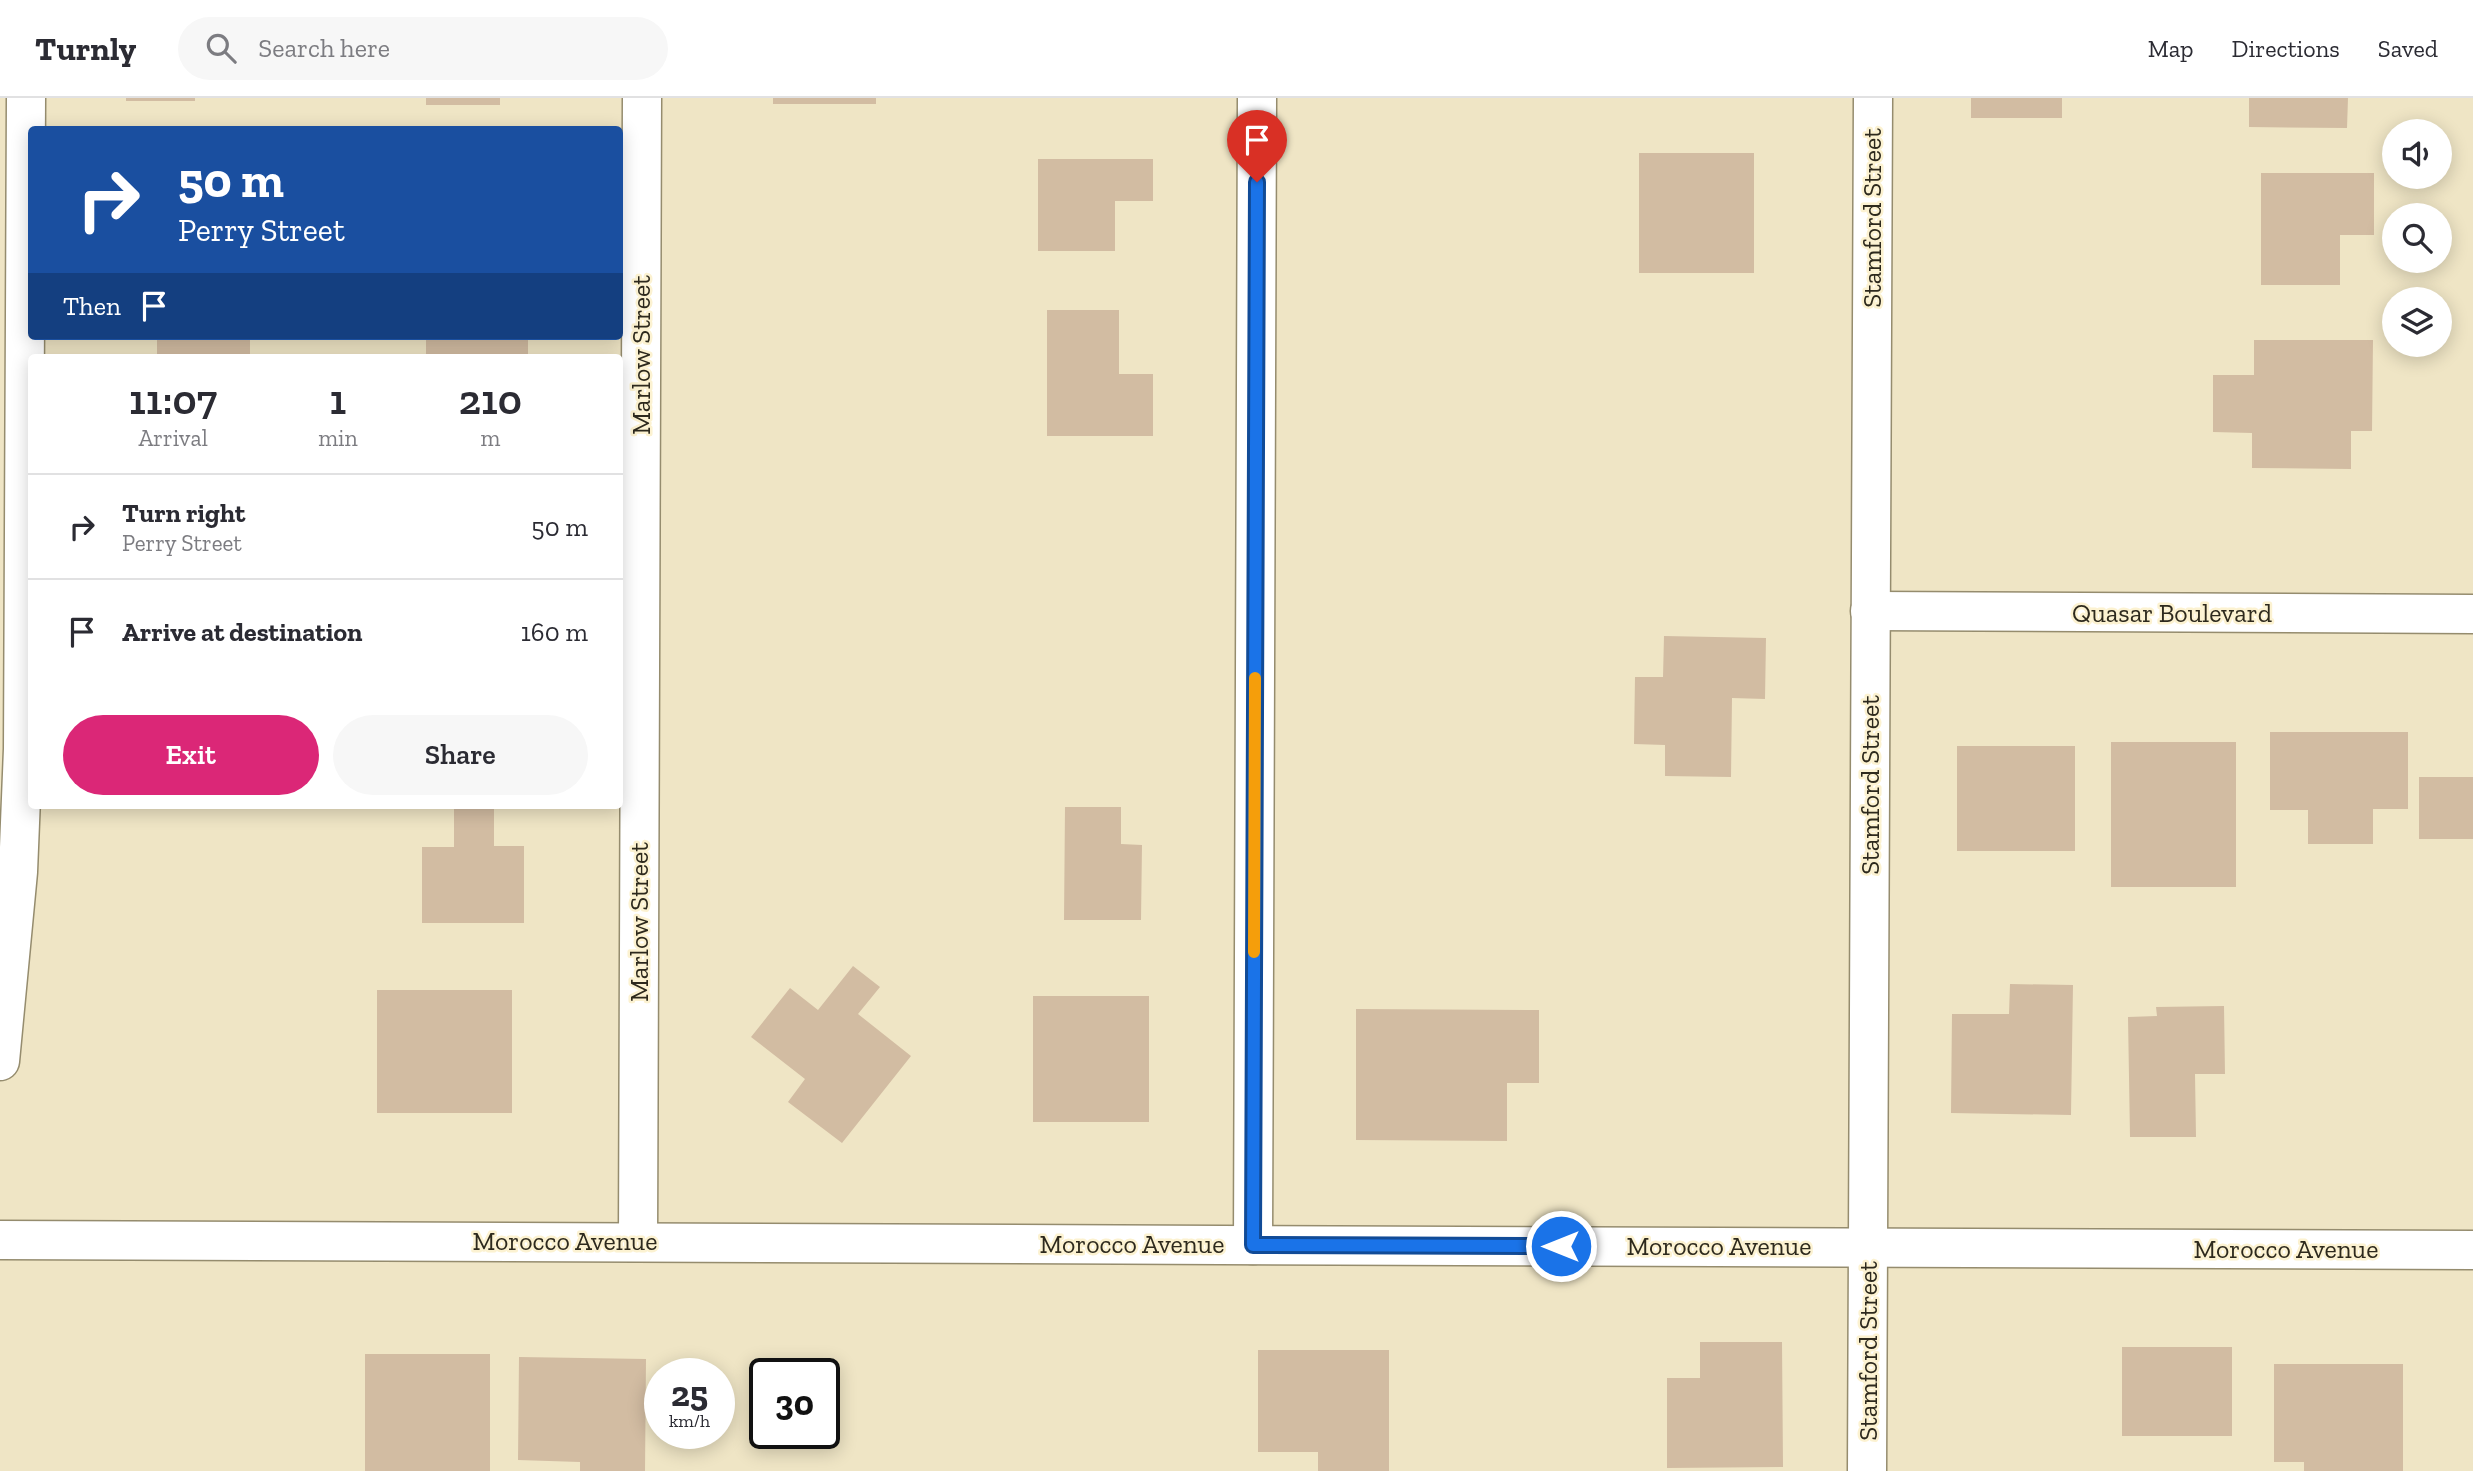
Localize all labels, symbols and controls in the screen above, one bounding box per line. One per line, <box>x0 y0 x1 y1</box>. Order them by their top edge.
search box <box>178 17 668 80</box>
text: Turnly <box>35 29 136 68</box>
icon: search <box>202 29 240 67</box>
text: Search here <box>258 32 390 64</box>
text: Map <box>2148 34 2194 63</box>
text: Directions <box>2232 34 2340 63</box>
text: Saved <box>2378 34 2438 63</box>
pin <box>1227 110 1287 182</box>
map controls <box>2382 119 2452 357</box>
button: sound <box>2382 119 2452 189</box>
icon: arrive <box>1238 121 1276 159</box>
street label: Stamford Street <box>1856 128 1888 308</box>
text: 50 m <box>178 151 284 210</box>
icon: right <box>63 154 154 245</box>
button: search <box>2382 203 2452 273</box>
text: Perry Street <box>178 211 345 249</box>
street label: Marlow Street <box>625 275 657 435</box>
icon: arrive <box>135 287 173 325</box>
button: layers <box>2382 287 2452 357</box>
text: Then <box>63 290 121 322</box>
text: 11:07 <box>129 374 217 425</box>
text: 1 <box>330 374 346 425</box>
text: 210 <box>459 374 522 425</box>
text: Arrival <box>138 424 208 452</box>
text: min <box>318 424 358 452</box>
text: m <box>480 424 500 452</box>
text: Turn right <box>122 497 245 529</box>
icon: right <box>63 508 101 546</box>
text: 50 m <box>531 511 588 543</box>
text: Perry Street <box>122 529 242 557</box>
street label: Quasar Boulevard <box>2072 597 2272 629</box>
icon: arrive <box>63 613 101 651</box>
text: Arrive at destination <box>122 616 362 648</box>
text: 160 m <box>521 616 588 648</box>
street label: Stamford Street <box>1854 695 1886 875</box>
button: Exit <box>63 715 319 795</box>
button: Share <box>333 715 588 795</box>
street label: Marlow Street <box>623 842 655 1002</box>
position arrow <box>1524 1209 1598 1283</box>
street label: Morocco Avenue <box>473 1225 657 1257</box>
street label: Morocco Avenue <box>1040 1228 1224 1260</box>
street label: Morocco Avenue <box>1627 1230 1811 1262</box>
street label: Morocco Avenue <box>2194 1233 2378 1265</box>
street label: Stamford Street <box>1852 1261 1884 1441</box>
speed limit sign: 30 <box>749 1358 840 1449</box>
text: 25 <box>671 1373 708 1415</box>
text: km/h <box>669 1410 710 1432</box>

